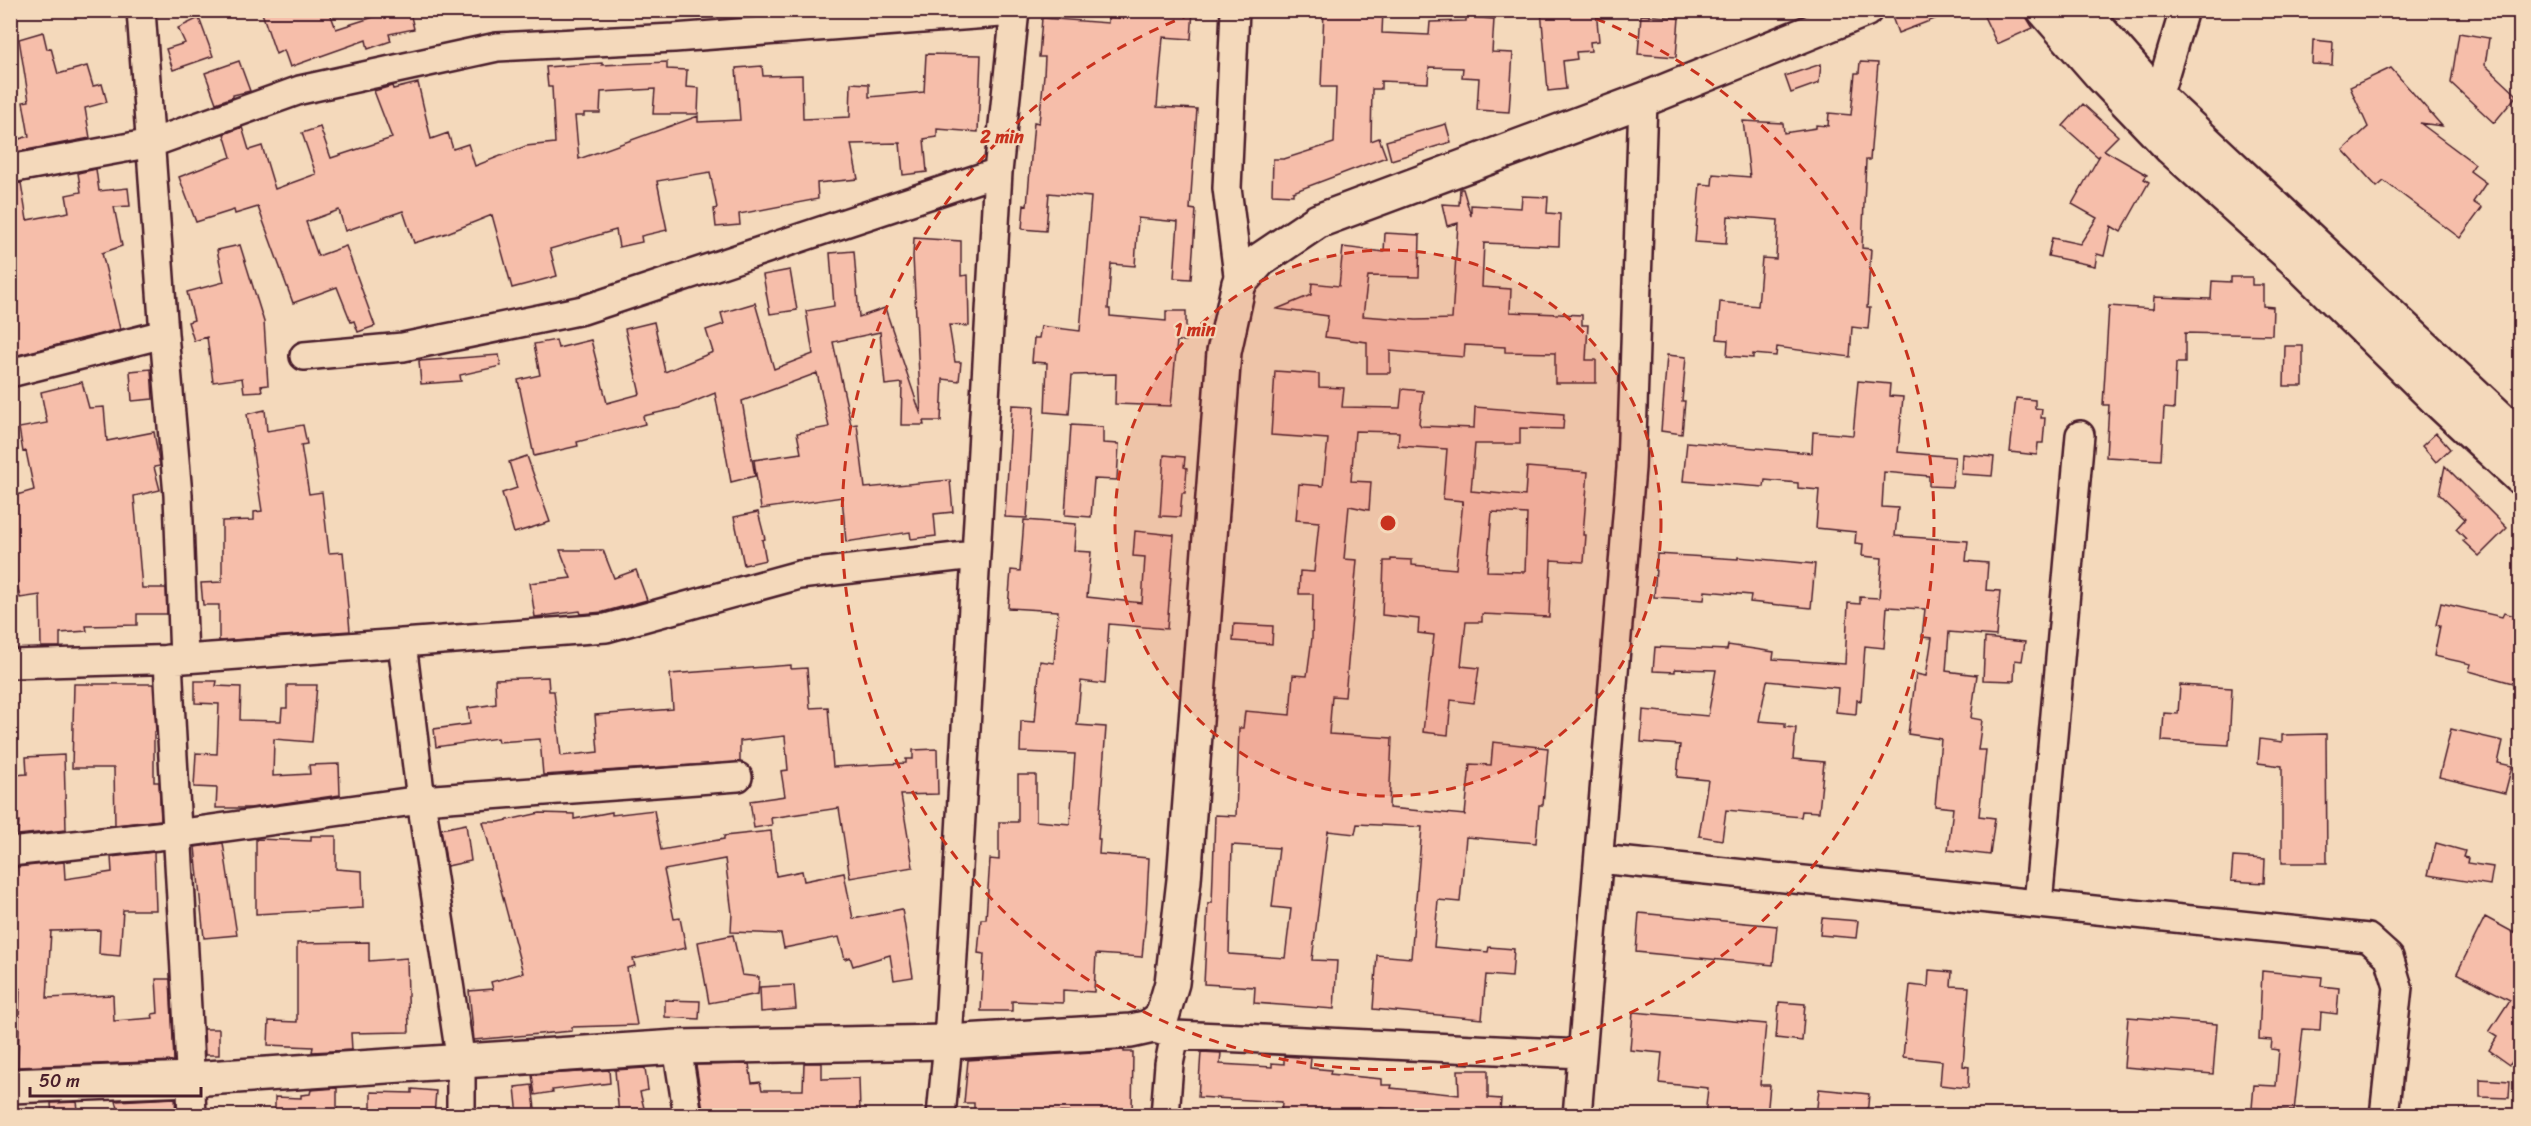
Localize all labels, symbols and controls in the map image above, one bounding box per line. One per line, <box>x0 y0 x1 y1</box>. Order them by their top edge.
text: 2 min <box>979 121 1024 153</box>
text: 1 min <box>1175 314 1216 346</box>
centre of rings <box>1378 513 1398 533</box>
scale bar <box>30 1060 201 1098</box>
text: 50 m <box>39 1065 80 1097</box>

